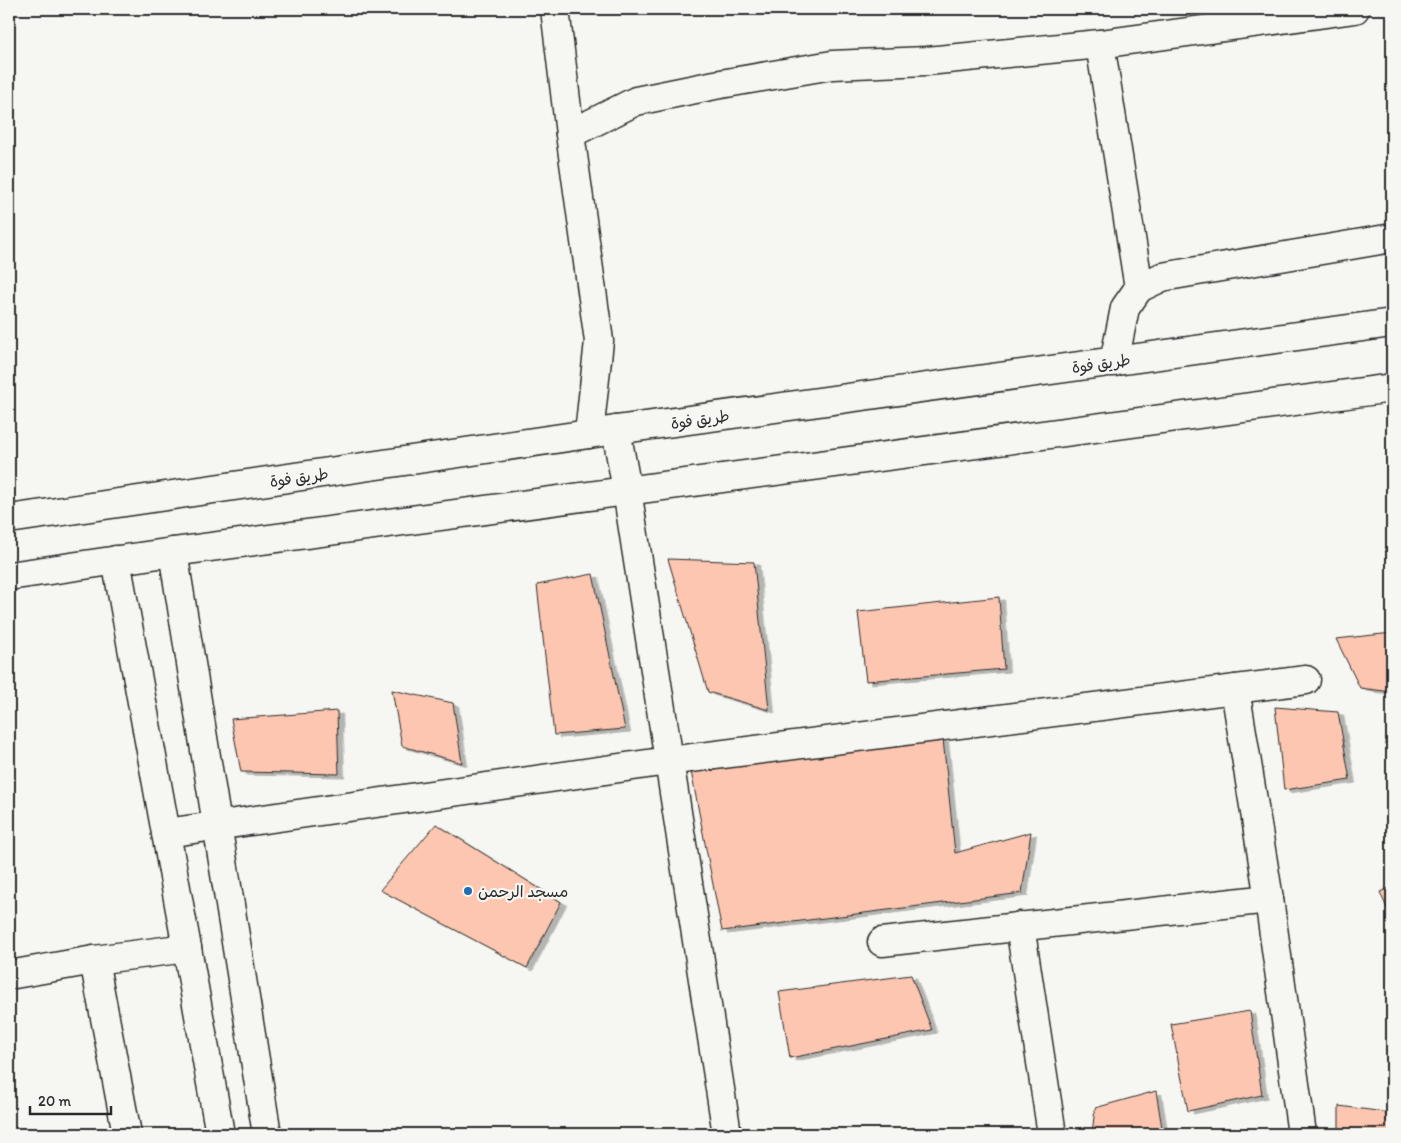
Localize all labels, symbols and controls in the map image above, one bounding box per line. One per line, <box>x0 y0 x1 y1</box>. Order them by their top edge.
street label: طريق فوة <box>1070 350 1132 378</box>
street label: طريق فوة <box>669 406 731 434</box>
street label: طريق فوة <box>268 464 330 492</box>
place label: مسجد الرحمن <box>478 882 568 901</box>
marker: مسجد الرحمن <box>462 885 474 897</box>
scale bar <box>30 1083 111 1115</box>
text: 20 m <box>38 1092 72 1110</box>

